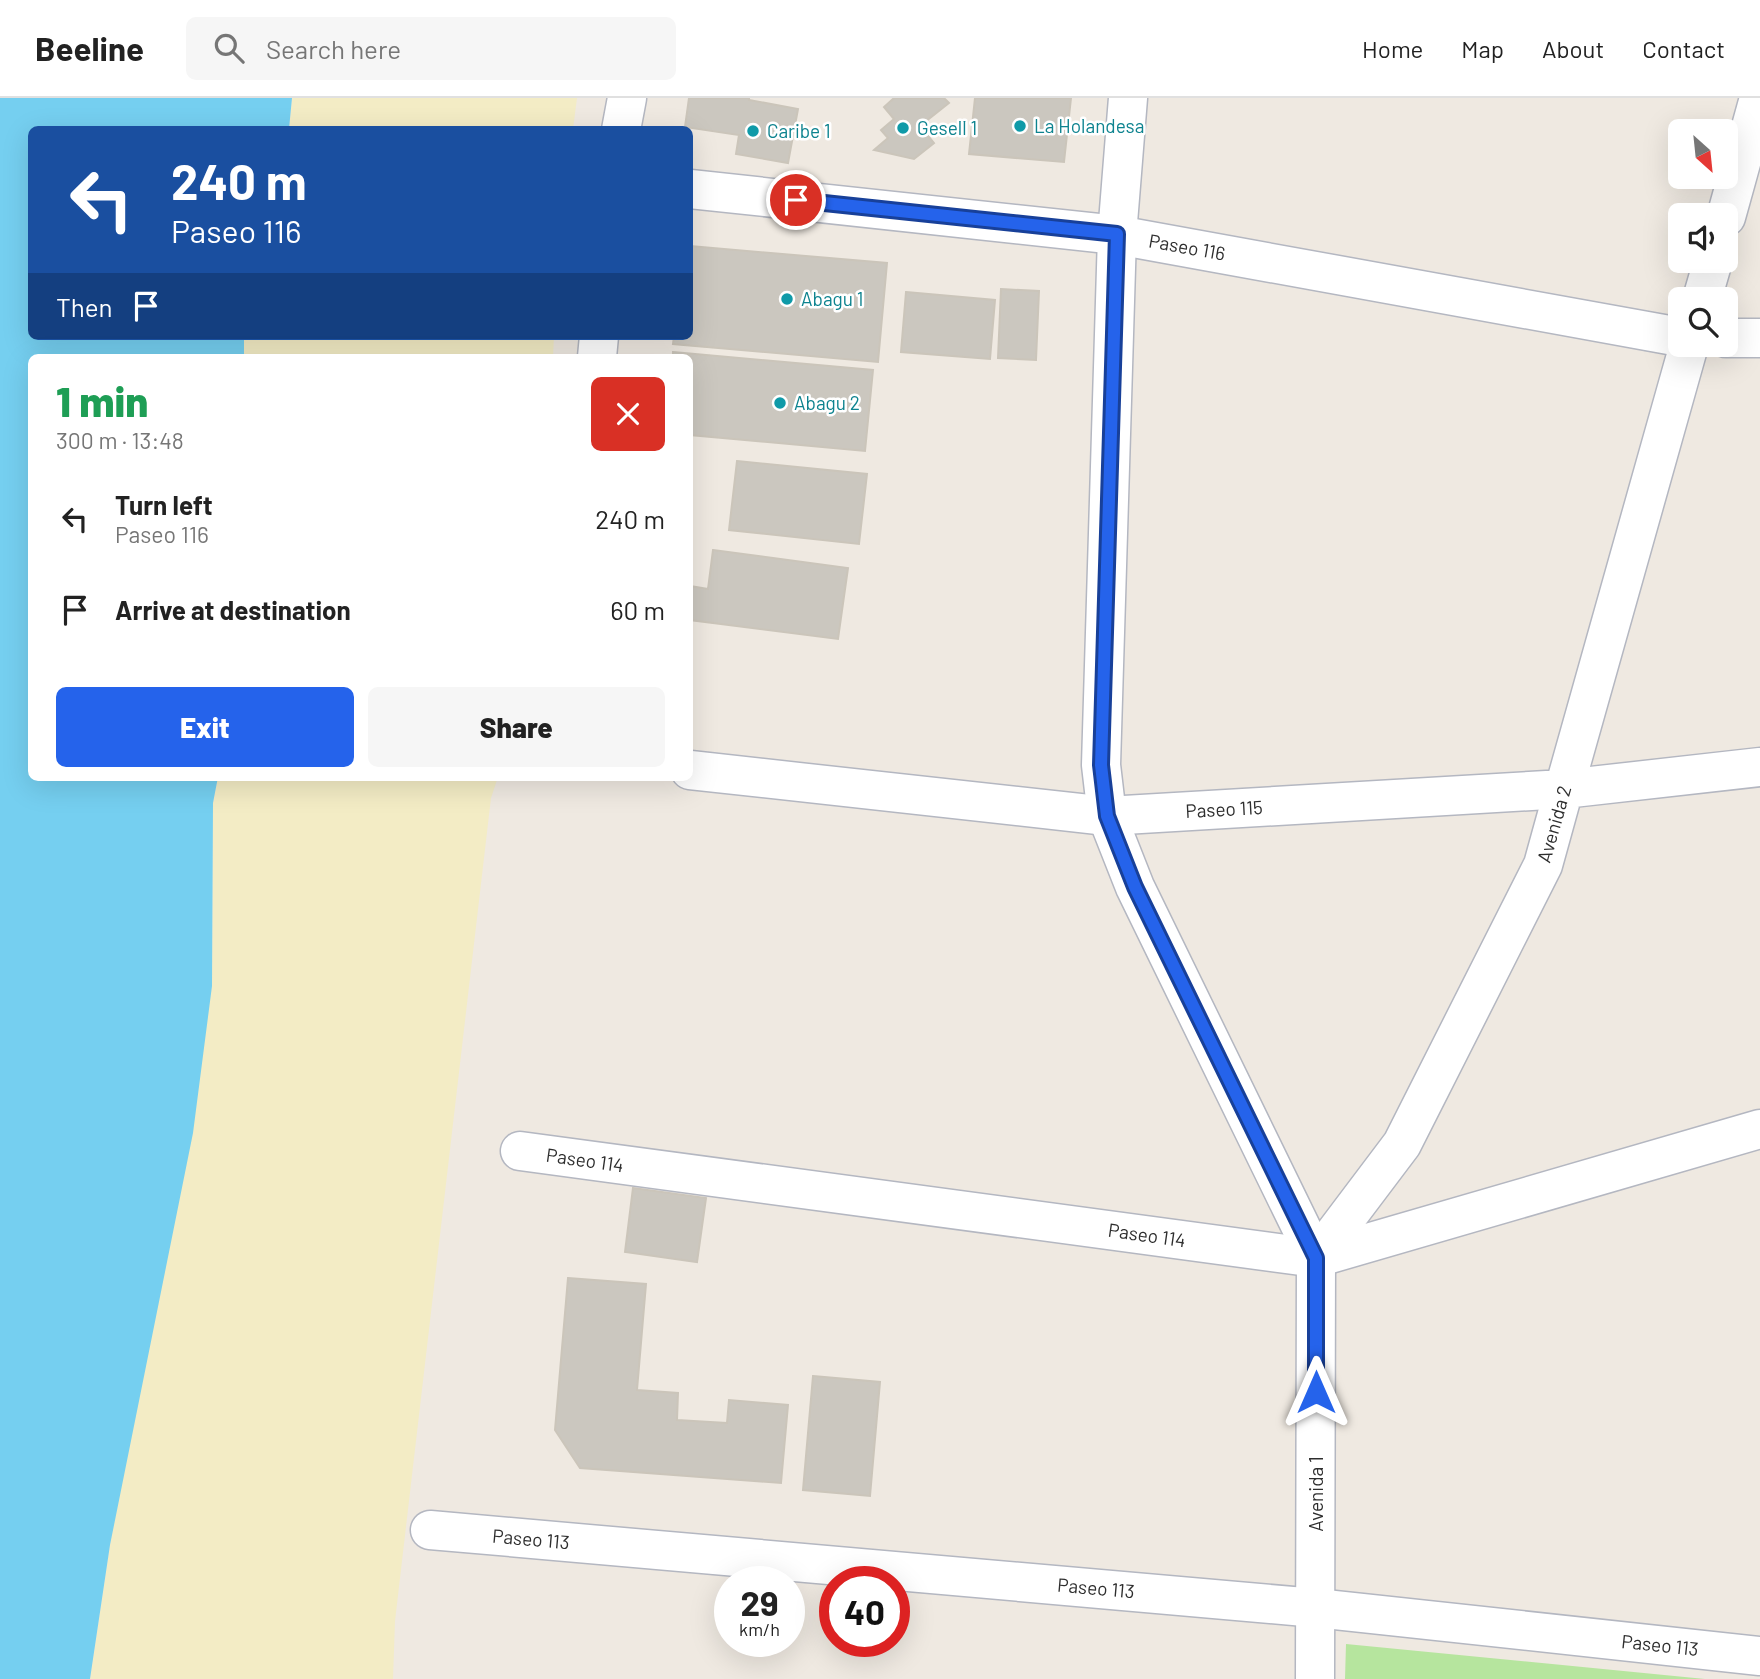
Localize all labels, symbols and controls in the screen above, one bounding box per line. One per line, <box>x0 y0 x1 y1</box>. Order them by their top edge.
search box <box>186 17 676 80</box>
text: Beeline <box>35 28 144 68</box>
icon: search <box>210 29 248 67</box>
text: Search here <box>266 33 401 64</box>
text: Home <box>1362 34 1423 63</box>
text: Map <box>1461 34 1504 63</box>
text: About <box>1542 34 1604 63</box>
text: Contact <box>1642 34 1725 63</box>
place label: La Holandesa <box>1034 114 1144 137</box>
place label: Gesell 1 <box>917 116 977 139</box>
marker: La Holandesa <box>1012 118 1028 134</box>
place label: Caribe 1 <box>767 119 831 142</box>
north arrow <box>1668 119 1738 189</box>
map controls <box>1668 119 1738 357</box>
marker: Gesell 1 <box>895 120 911 136</box>
marker: Caribe 1 <box>745 123 761 139</box>
text: 240 m <box>171 151 307 210</box>
icon: left <box>56 154 147 245</box>
pin <box>766 170 826 230</box>
icon: arrive <box>777 181 815 219</box>
button: sound <box>1668 203 1738 273</box>
text: Paseo 116 <box>171 211 301 249</box>
street label: Paseo 116 <box>1147 228 1227 265</box>
icon: arrive <box>127 287 165 325</box>
place label: Abagu 1 <box>801 287 863 310</box>
button: search <box>1668 287 1738 357</box>
text: Then <box>56 291 113 322</box>
marker: Abagu 1 <box>779 291 795 307</box>
text: 1 min <box>56 375 148 425</box>
button: close <box>591 377 665 451</box>
place label: Abagu 2 <box>794 391 860 414</box>
marker: Abagu 2 <box>772 395 788 411</box>
text: 300 m · 13:48 <box>56 426 184 454</box>
text: Turn left <box>115 489 213 520</box>
icon: left <box>56 500 94 538</box>
text: 240 m <box>595 503 665 534</box>
text: Paseo 116 <box>115 520 209 548</box>
icon: arrive <box>56 591 94 629</box>
text: Arrive at destination <box>115 594 351 625</box>
text: 60 m <box>610 594 665 625</box>
button: Exit <box>56 687 354 767</box>
button: Share <box>368 687 665 767</box>
street label: Avenida 2 <box>1532 783 1575 865</box>
street label: Paseo 115 <box>1185 795 1263 822</box>
street label: Paseo 114 <box>545 1143 625 1176</box>
street label: Paseo 114 <box>1107 1218 1187 1251</box>
position arrow <box>1279 1355 1353 1429</box>
street label: Avenida 1 <box>1304 1456 1327 1532</box>
street label: Paseo 113 <box>491 1524 571 1553</box>
speed limit sign: 40 <box>819 1566 910 1657</box>
street label: Paseo 113 <box>1056 1573 1136 1602</box>
text: 29 <box>740 1581 779 1623</box>
text: km/h <box>739 1618 780 1640</box>
street label: Paseo 113 <box>1620 1629 1700 1660</box>

